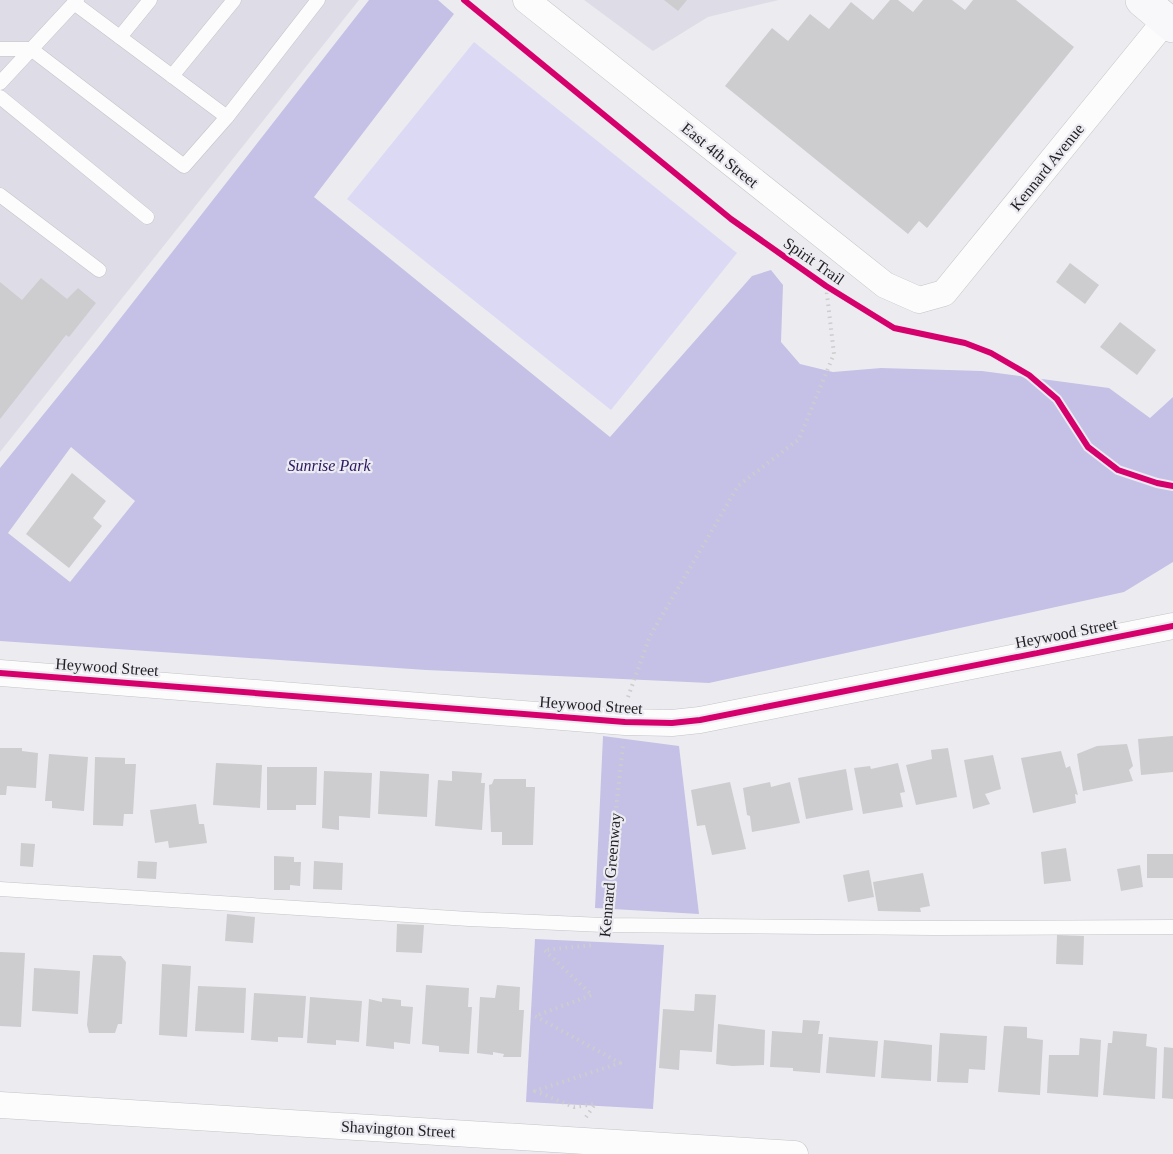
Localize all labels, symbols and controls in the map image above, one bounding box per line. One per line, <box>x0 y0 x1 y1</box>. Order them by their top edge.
street label: East 4th Street <box>678 119 762 191</box>
street label: Kennard Avenue <box>1007 120 1087 214</box>
street label: Spirit Trail <box>780 234 848 289</box>
park label: Sunrise Park <box>287 457 371 474</box>
street label: Heywood Street <box>1014 615 1119 652</box>
street label: Heywood Street <box>55 655 160 680</box>
street label: Heywood Street <box>539 693 644 718</box>
street label: Kennard Greenway <box>596 812 625 938</box>
street label: Shavington Street <box>340 1118 456 1142</box>

